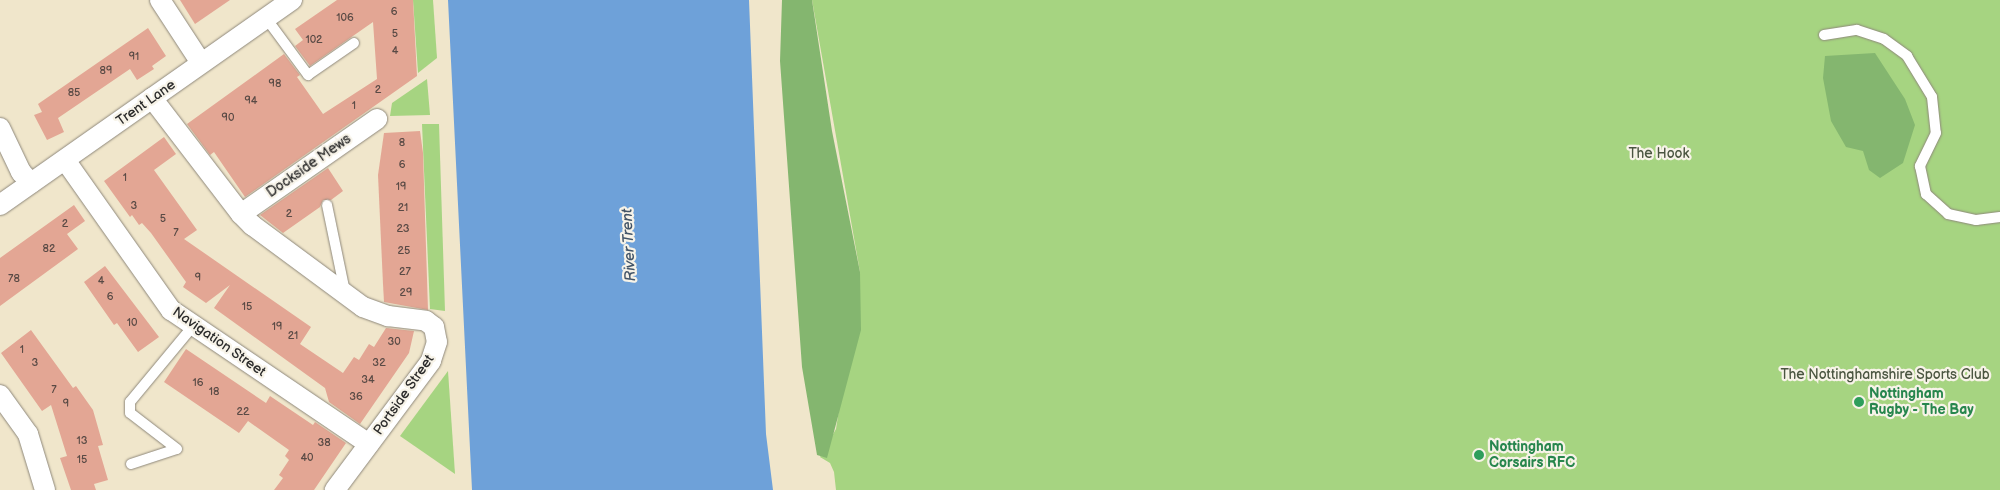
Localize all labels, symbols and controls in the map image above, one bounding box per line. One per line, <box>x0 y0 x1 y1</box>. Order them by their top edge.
house number: 6 <box>391 5 397 19</box>
house number: 106 <box>336 11 354 25</box>
house number: 5 <box>392 27 398 41</box>
house number: 102 <box>305 33 323 47</box>
house number: 4 <box>392 44 398 58</box>
house number: 91 <box>129 50 139 64</box>
house number: 89 <box>100 64 112 78</box>
street label: Trent Lane <box>113 76 179 130</box>
house number: 98 <box>269 77 281 91</box>
house number: 2 <box>375 83 381 97</box>
house number: 85 <box>68 86 80 100</box>
house number: 94 <box>244 94 258 108</box>
house number: 1 <box>352 99 356 113</box>
house number: 90 <box>222 111 234 125</box>
street label: Dockside Mews <box>264 131 354 201</box>
house number: 8 <box>399 136 405 150</box>
park label: The Hook <box>1629 146 1689 162</box>
house number: 6 <box>399 158 405 172</box>
house number: 1 <box>123 171 127 185</box>
house number: 19 <box>396 180 406 194</box>
house number: 3 <box>131 199 137 213</box>
house number: 21 <box>398 201 408 215</box>
house number: 2 <box>286 207 292 221</box>
water label: River Trent <box>618 208 640 282</box>
house number: 5 <box>160 212 166 226</box>
house number: 2 <box>62 217 68 231</box>
house number: 23 <box>396 222 410 236</box>
house number: 7 <box>173 226 179 240</box>
house number: 82 <box>43 242 55 256</box>
house number: 25 <box>398 244 410 258</box>
house number: 27 <box>399 265 411 279</box>
house number: 9 <box>195 271 201 285</box>
house number: 78 <box>8 272 20 286</box>
house number: 4 <box>98 274 104 288</box>
house number: 29 <box>400 286 412 300</box>
house number: 6 <box>107 290 113 304</box>
house number: 15 <box>242 300 252 314</box>
street label: Navigation Street <box>169 304 269 380</box>
house number: 10 <box>127 316 137 330</box>
house number: 19 <box>272 320 282 334</box>
house number: 21 <box>288 329 298 343</box>
house number: 30 <box>387 335 401 349</box>
house number: 1 <box>20 343 24 357</box>
street label: Portside Street <box>370 352 438 438</box>
house number: 3 <box>32 356 38 370</box>
house number: 32 <box>372 356 386 370</box>
park label: The Nottinghamshire Sports Club <box>1780 367 1990 383</box>
house number: 34 <box>361 373 375 387</box>
house number: 16 <box>193 376 203 390</box>
house number: 7 <box>51 383 57 397</box>
house number: 18 <box>209 385 219 399</box>
place label: Nottingham Rugby - The Bay <box>1869 386 1974 418</box>
house number: 36 <box>349 390 363 404</box>
marker: Nottingham Rugby - The Bay <box>1853 396 1865 408</box>
house number: 9 <box>63 397 69 411</box>
house number: 22 <box>237 405 249 419</box>
house number: 13 <box>76 434 88 448</box>
house number: 38 <box>317 436 331 450</box>
place label: Nottingham Corsairs RFC <box>1489 439 1575 472</box>
marker: Nottingham Corsairs RFC <box>1473 449 1485 461</box>
house number: 40 <box>300 451 314 465</box>
house number: 15 <box>77 453 87 467</box>

